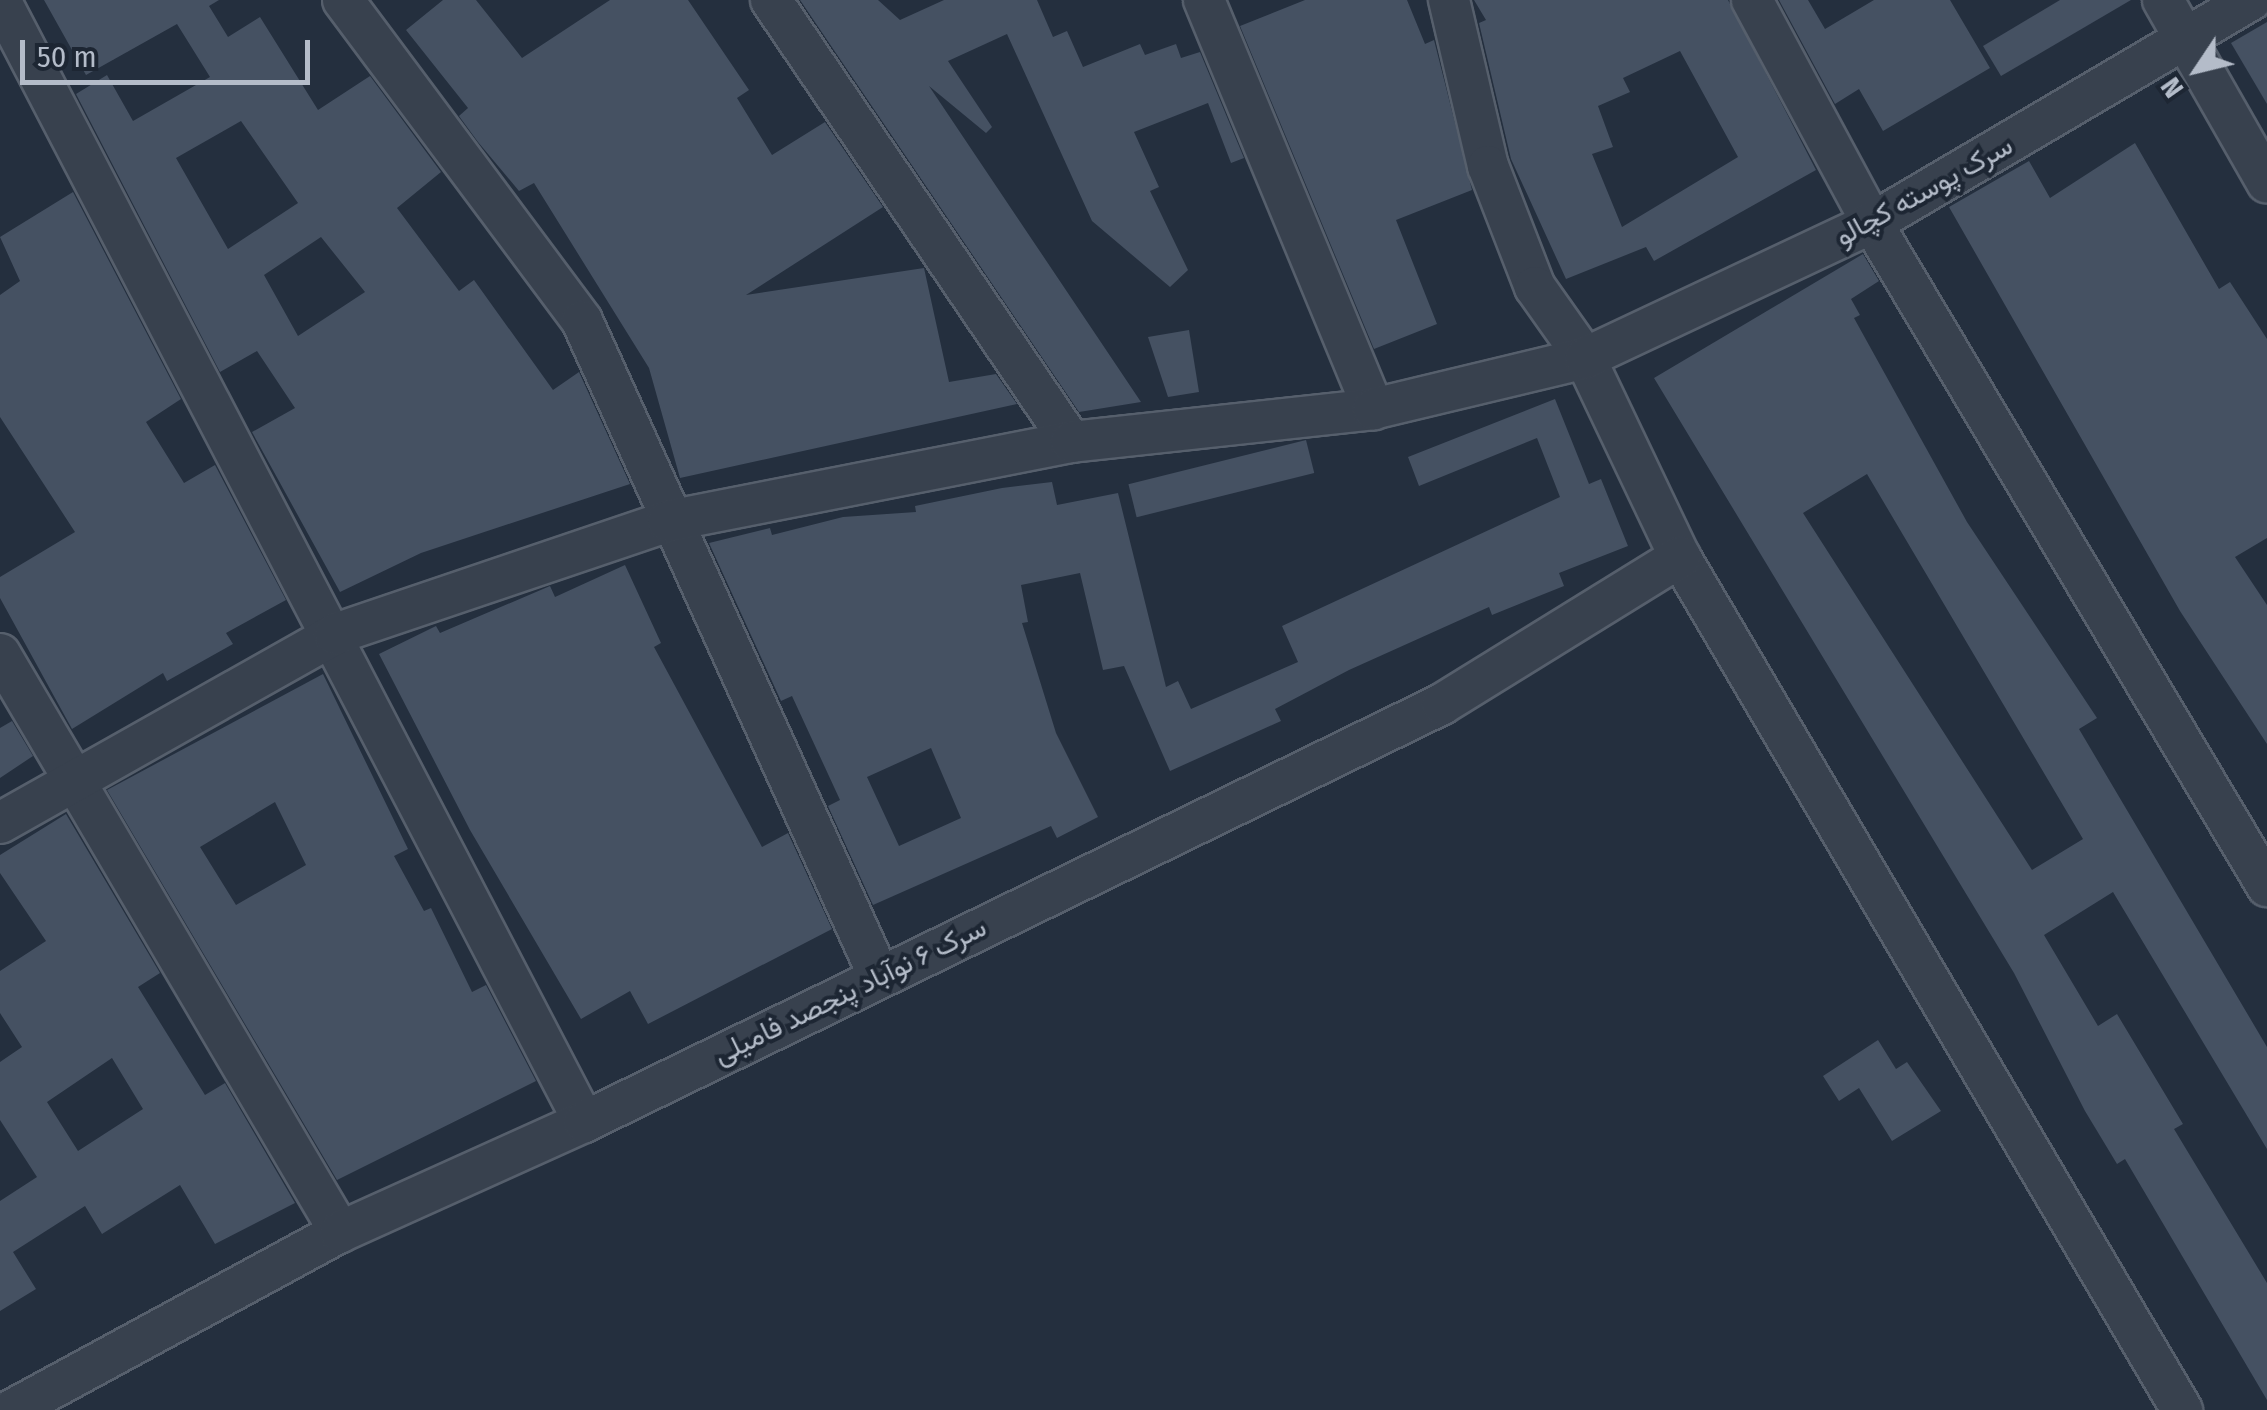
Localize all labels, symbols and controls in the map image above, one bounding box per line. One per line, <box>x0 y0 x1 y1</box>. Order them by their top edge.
scale bar <box>25 20 315 82</box>
north arrow <box>2147 20 2247 120</box>
text: 50 m <box>37 39 97 75</box>
text: N <box>2154 71 2190 104</box>
street label: سرک پوسته کچالو <box>1830 128 2018 254</box>
street label: سرک ۶ نوآباد پنجصد فامیلی <box>708 910 992 1072</box>

